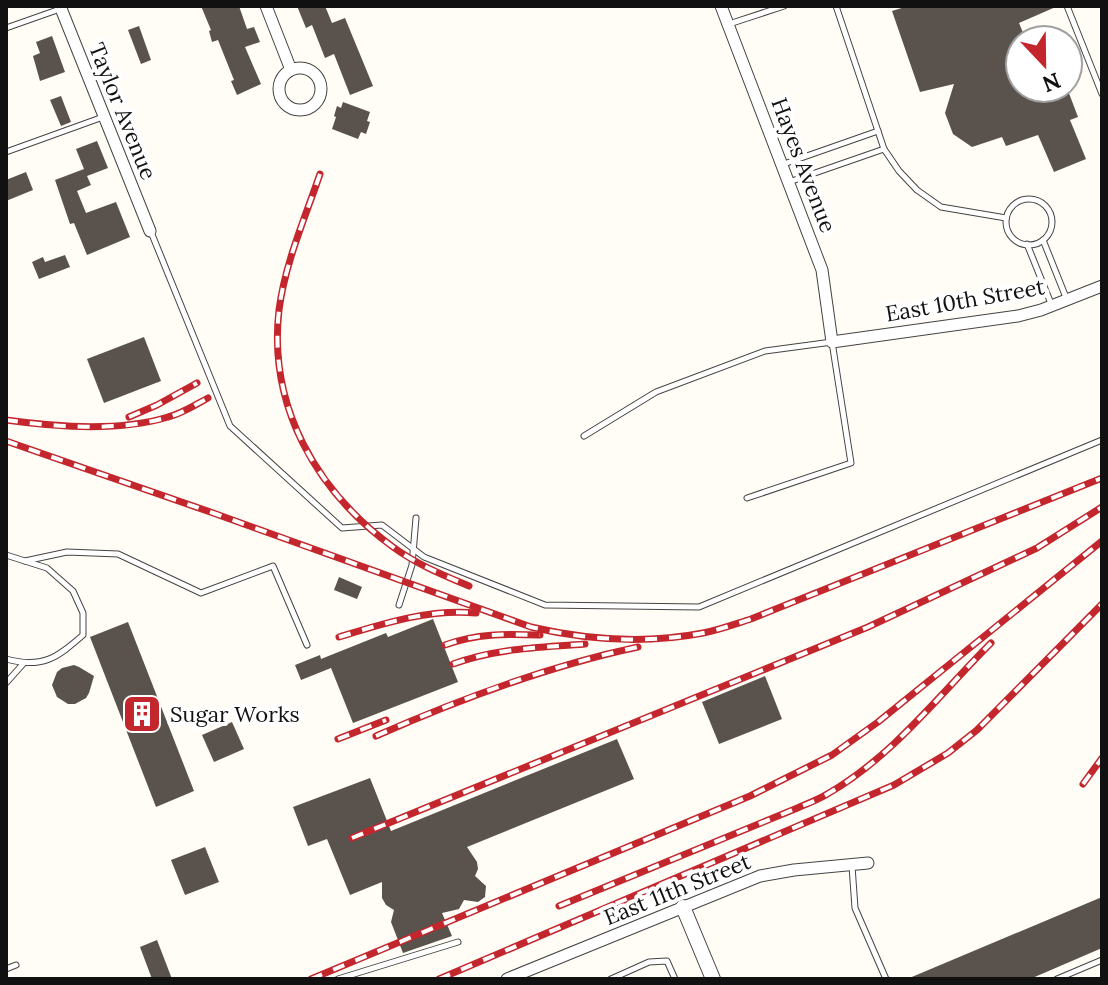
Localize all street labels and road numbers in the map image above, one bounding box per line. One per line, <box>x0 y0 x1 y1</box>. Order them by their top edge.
street label: Taylor Avenue <box>83 39 163 184</box>
street label: Hayes Avenue <box>765 94 843 236</box>
street label: East 10th Street <box>883 272 1047 328</box>
street label: East 11th Street <box>600 847 755 931</box>

